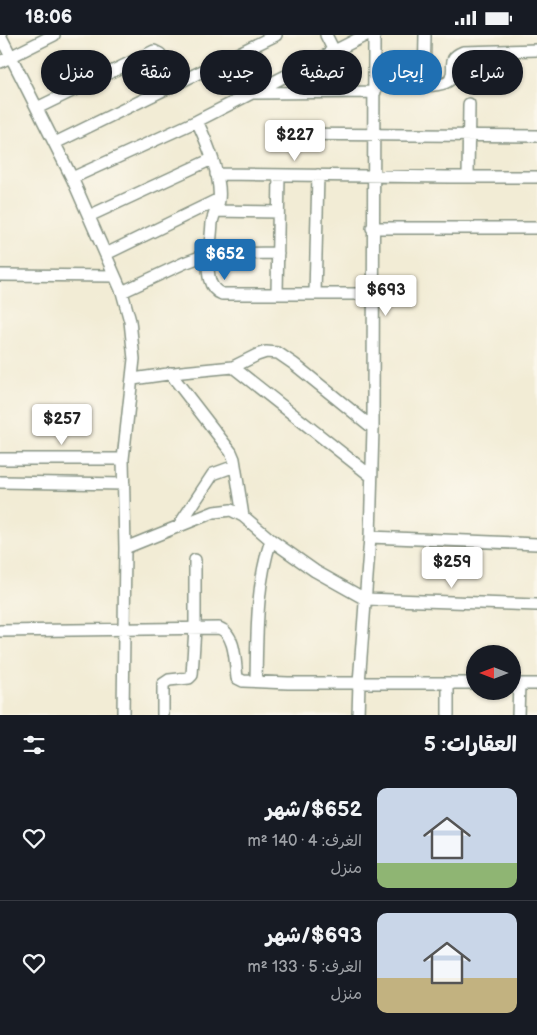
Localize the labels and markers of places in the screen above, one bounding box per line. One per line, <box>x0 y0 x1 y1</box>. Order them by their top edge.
pin: $227 <box>265 119 325 162</box>
pin: $652 <box>195 239 255 281</box>
pin: $693 <box>356 275 416 317</box>
pin: $257 <box>32 403 92 446</box>
pin: $259 <box>422 547 482 589</box>

